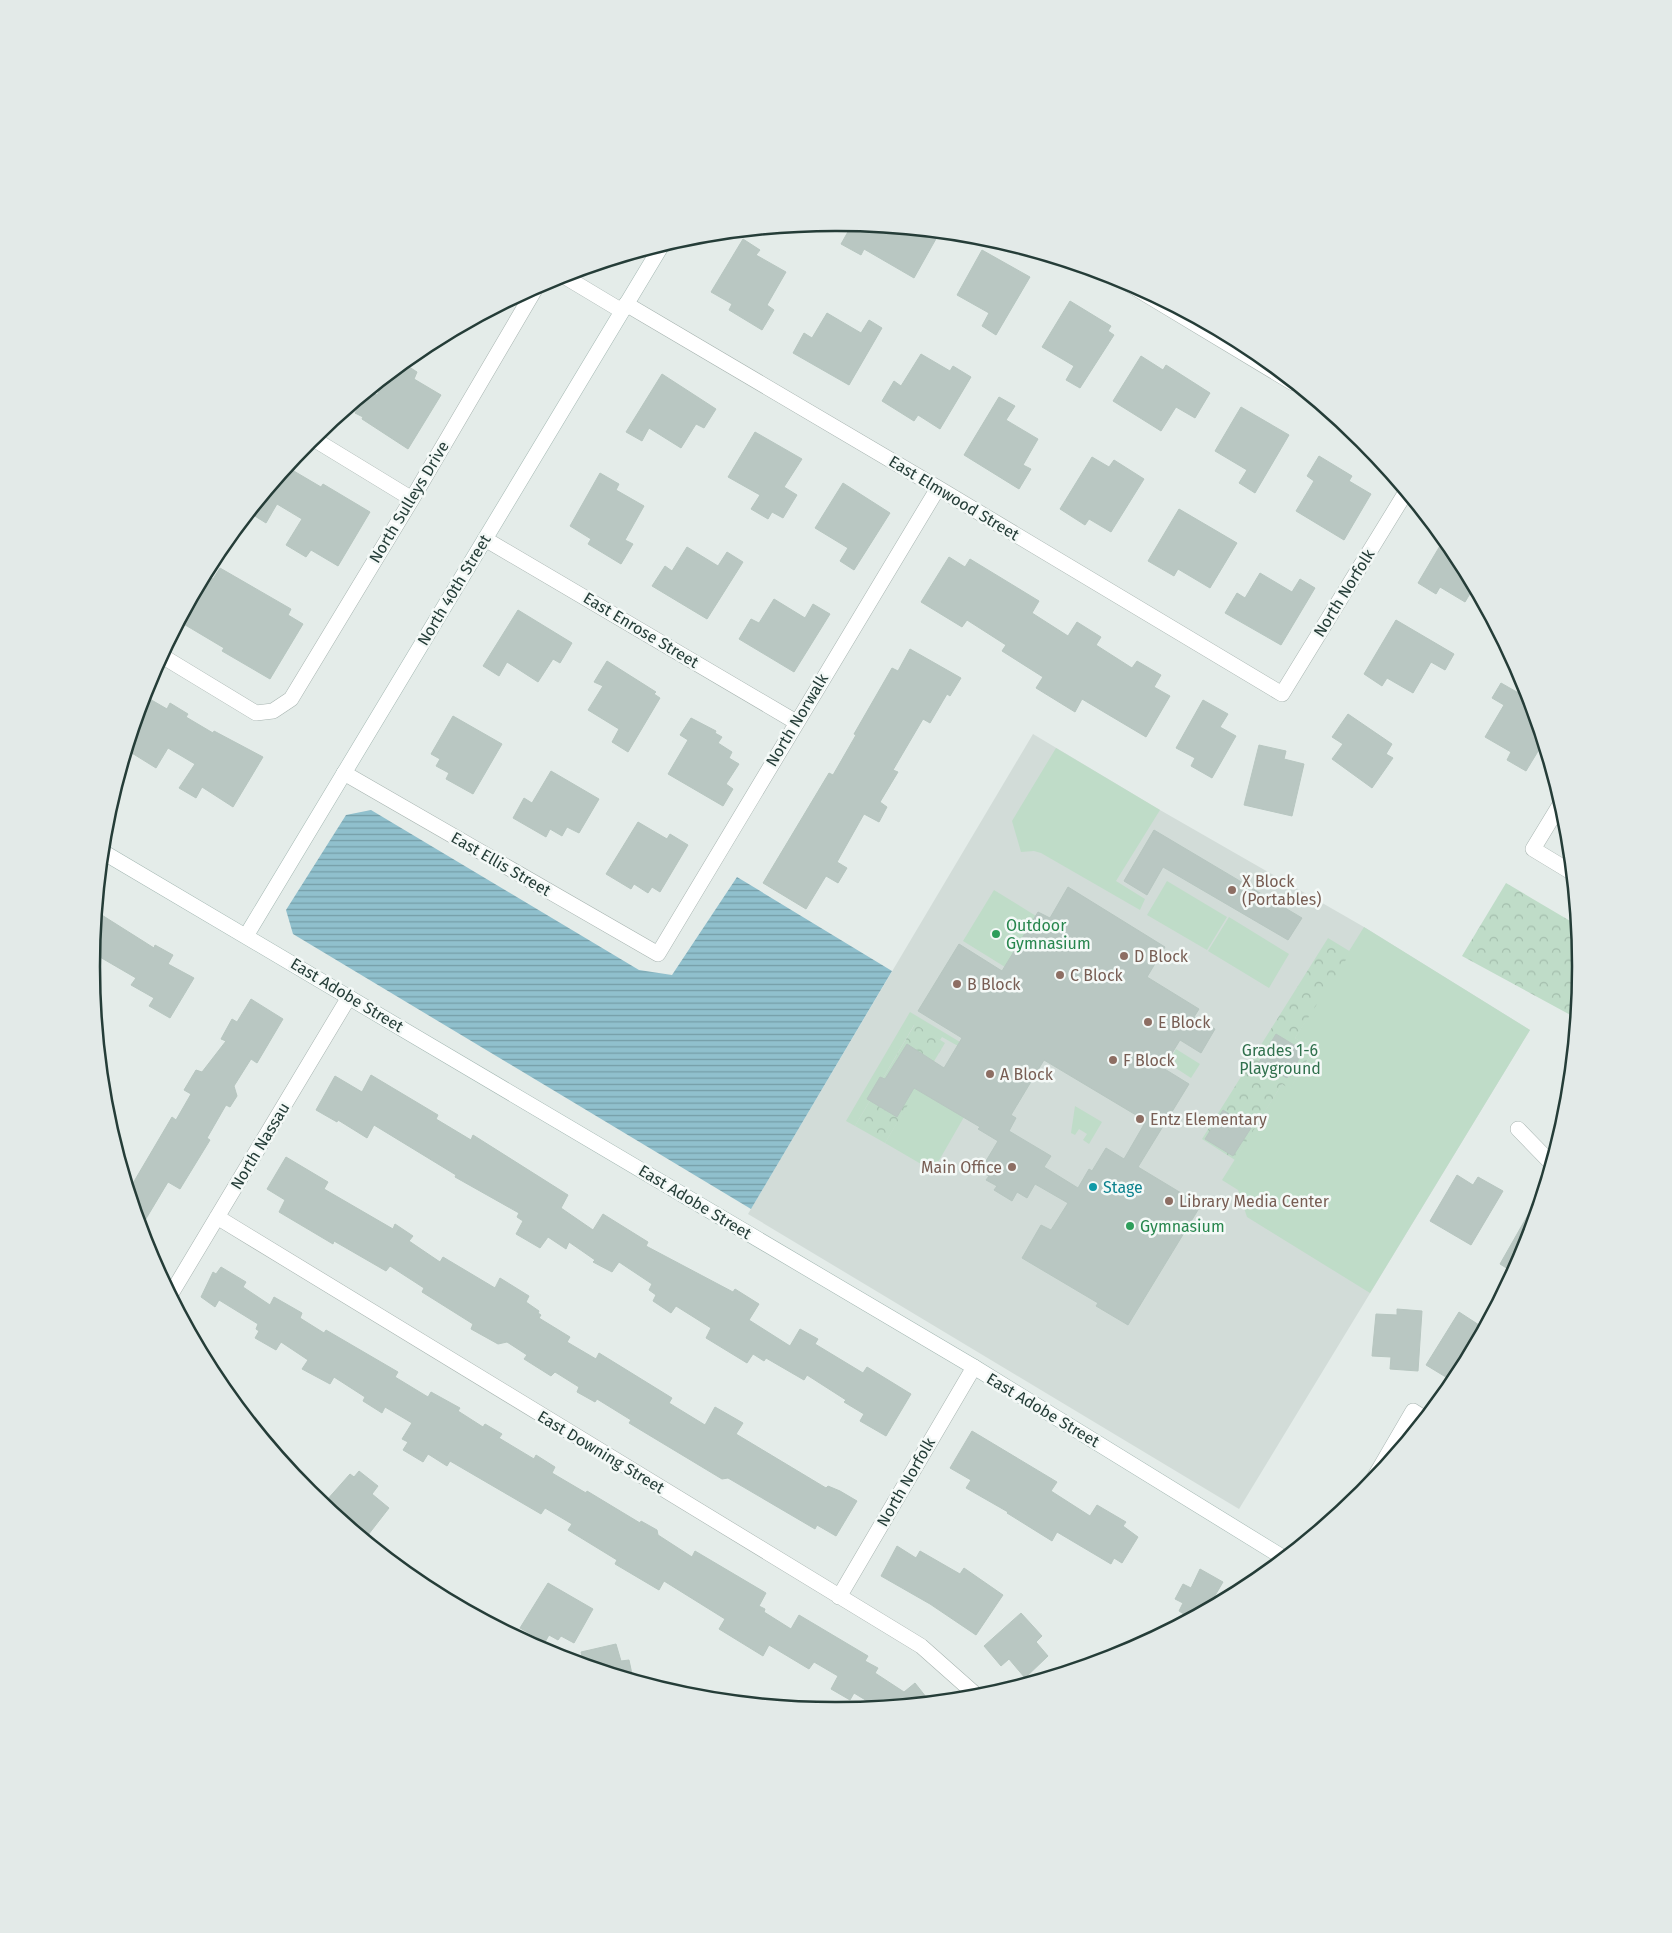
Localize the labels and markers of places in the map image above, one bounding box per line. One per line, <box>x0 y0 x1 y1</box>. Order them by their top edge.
place label: X Block (Portables) <box>1242 872 1321 909</box>
marker: X Block (Portables) <box>1226 884 1238 896</box>
place label: Outdoor Gymnasium <box>1006 916 1091 953</box>
marker: Outdoor Gymnasium <box>990 928 1002 940</box>
place label: D Block <box>1134 947 1189 966</box>
marker: D Block <box>1118 950 1130 962</box>
place label: C Block <box>1070 966 1124 985</box>
marker: C Block <box>1054 969 1066 981</box>
place label: B Block <box>967 975 1021 994</box>
marker: B Block <box>951 978 963 990</box>
place label: E Block <box>1158 1013 1211 1032</box>
marker: E Block <box>1142 1016 1154 1028</box>
place label: F Block <box>1123 1051 1175 1070</box>
marker: F Block <box>1107 1054 1119 1066</box>
place label: A Block <box>1000 1065 1054 1084</box>
marker: A Block <box>984 1068 996 1080</box>
place label: Entz Elementary <box>1150 1110 1267 1129</box>
marker: Entz Elementary <box>1134 1113 1146 1125</box>
place label: Main Office <box>921 1158 1002 1177</box>
marker: Main Office <box>1006 1161 1018 1173</box>
place label: Stage <box>1103 1178 1143 1197</box>
marker: Stage <box>1087 1181 1099 1193</box>
place label: Library Media Center <box>1179 1192 1330 1211</box>
marker: Library Media Center <box>1163 1195 1175 1207</box>
place label: Gymnasium <box>1140 1217 1225 1236</box>
marker: Gymnasium <box>1124 1220 1136 1232</box>

